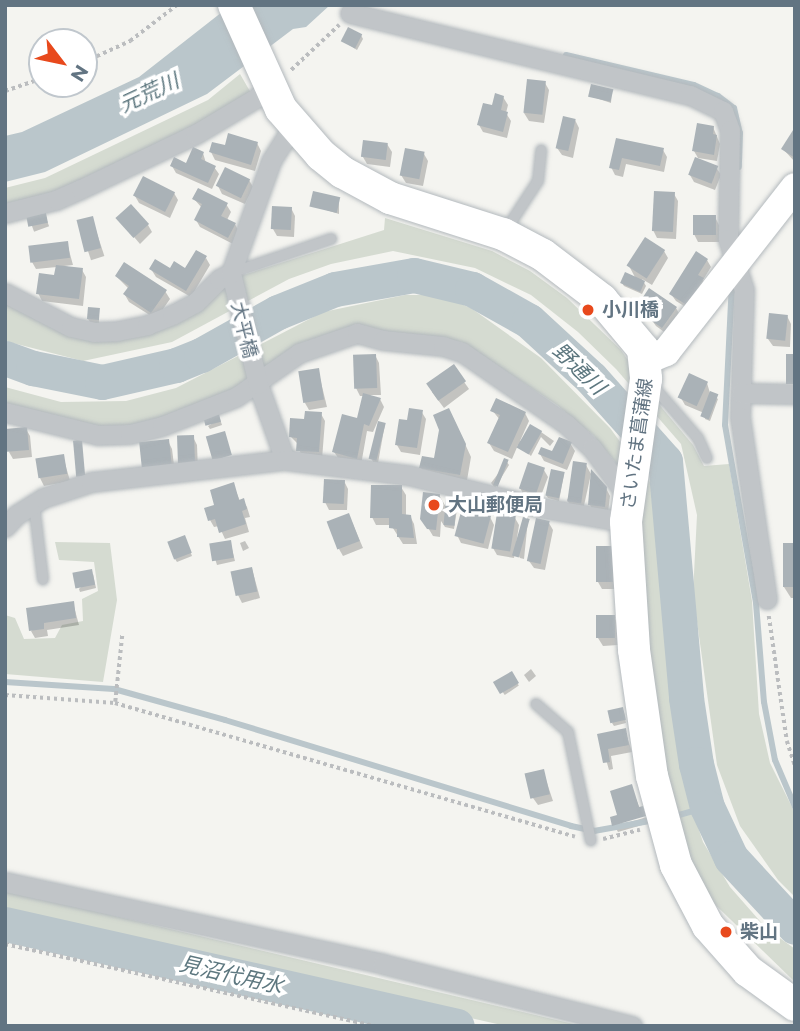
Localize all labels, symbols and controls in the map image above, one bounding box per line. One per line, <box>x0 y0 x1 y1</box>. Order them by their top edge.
north arrow <box>28 28 98 98</box>
text: N <box>66 61 93 86</box>
water label: 元荒川 <box>115 68 183 118</box>
place label: 小川橋 <box>602 299 659 321</box>
street label: 大平橋 <box>226 300 262 360</box>
marker: 小川橋 <box>580 302 596 318</box>
water label: 野通川 <box>548 338 610 400</box>
street label: さいたま菖蒲線 <box>616 377 658 511</box>
place label: 大山郵便局 <box>448 494 543 516</box>
marker: 大山郵便局 <box>426 497 442 513</box>
place label: 柴山 <box>740 921 778 943</box>
marker: 柴山 <box>718 924 734 940</box>
water label: 見沼代用水 <box>177 951 285 999</box>

